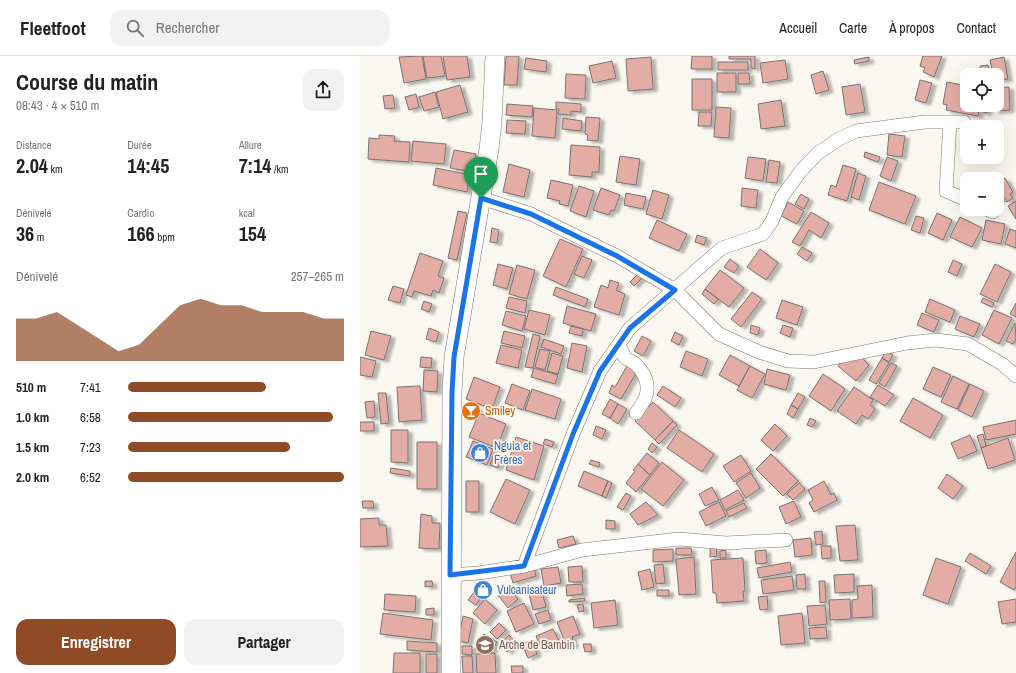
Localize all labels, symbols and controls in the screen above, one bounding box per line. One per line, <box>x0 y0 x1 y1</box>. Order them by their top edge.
search box <box>110 10 390 46</box>
text: Fleetfoot <box>20 15 86 41</box>
icon: search <box>124 17 146 39</box>
text: Rechercher <box>156 17 219 38</box>
text: Accueil <box>779 19 817 37</box>
text: Carte <box>839 19 867 37</box>
text: À propos <box>889 19 934 37</box>
text: Contact <box>956 19 996 37</box>
text: Course du matin <box>16 67 158 97</box>
map controls <box>960 68 1004 216</box>
button: locate <box>960 68 1004 112</box>
button: share <box>302 69 344 111</box>
text: 08:43 · 4 × 510 m <box>16 97 99 114</box>
button: + <box>960 120 1004 164</box>
text: Distance <box>16 138 52 152</box>
text: Durée <box>127 138 152 152</box>
text: Allure <box>239 138 262 152</box>
text: 2.04 <box>16 152 48 179</box>
text: 14:45 <box>127 152 169 179</box>
text: 7:14 <box>239 152 271 179</box>
pin <box>464 157 498 198</box>
text: km <box>48 162 62 176</box>
text: /km <box>271 162 289 176</box>
icon: arrive <box>470 163 492 185</box>
button: − <box>960 172 1004 216</box>
text: Dénivelé <box>16 206 52 220</box>
text: Cardio <box>127 206 154 220</box>
text: kcal <box>239 206 255 220</box>
text: 36 <box>16 220 34 247</box>
text: 166 <box>127 220 155 247</box>
text: 154 <box>239 220 266 247</box>
text: m <box>34 230 44 244</box>
text: bpm <box>155 230 175 244</box>
text: Dénivelé <box>16 268 58 285</box>
text: 257–265 m <box>291 268 344 285</box>
text: 510 m <box>16 379 46 396</box>
text: 7:41 <box>80 379 101 396</box>
bar icon: Smiley <box>460 400 482 422</box>
place label: Smiley <box>485 403 515 419</box>
text: 1.0 km <box>16 409 49 426</box>
text: 6:58 <box>80 409 101 426</box>
place label: Nguia et Frères <box>494 438 531 468</box>
text: 1.5 km <box>16 439 49 456</box>
text: 7:23 <box>80 439 101 456</box>
shop icon: Nguia et Frères <box>469 442 491 464</box>
text: 2.0 km <box>16 469 49 486</box>
text: 6:52 <box>80 469 101 486</box>
shop icon: Vulcanisateur <box>472 579 494 601</box>
place label: Vulcanisateur <box>497 582 558 598</box>
button: Enregistrer <box>16 619 176 665</box>
button: Partager <box>184 619 344 665</box>
school or university icon: Arche de Bambin <box>474 634 496 656</box>
place label: Arche de Bambin <box>498 637 575 653</box>

